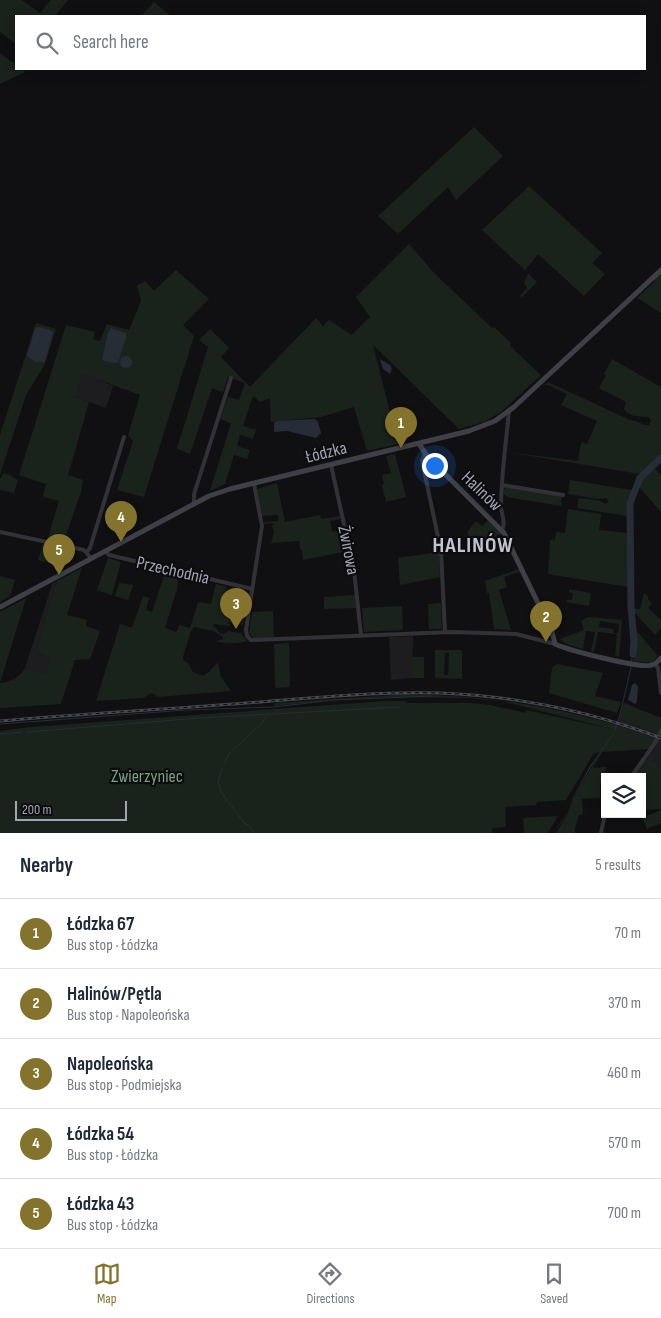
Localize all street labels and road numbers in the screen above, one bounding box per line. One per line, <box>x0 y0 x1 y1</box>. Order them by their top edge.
street label: Łódzka <box>302 437 349 468</box>
street label: Halinów <box>457 467 506 516</box>
street label: Żwirowa <box>333 524 364 577</box>
street label: Przechodnia <box>134 552 211 589</box>

